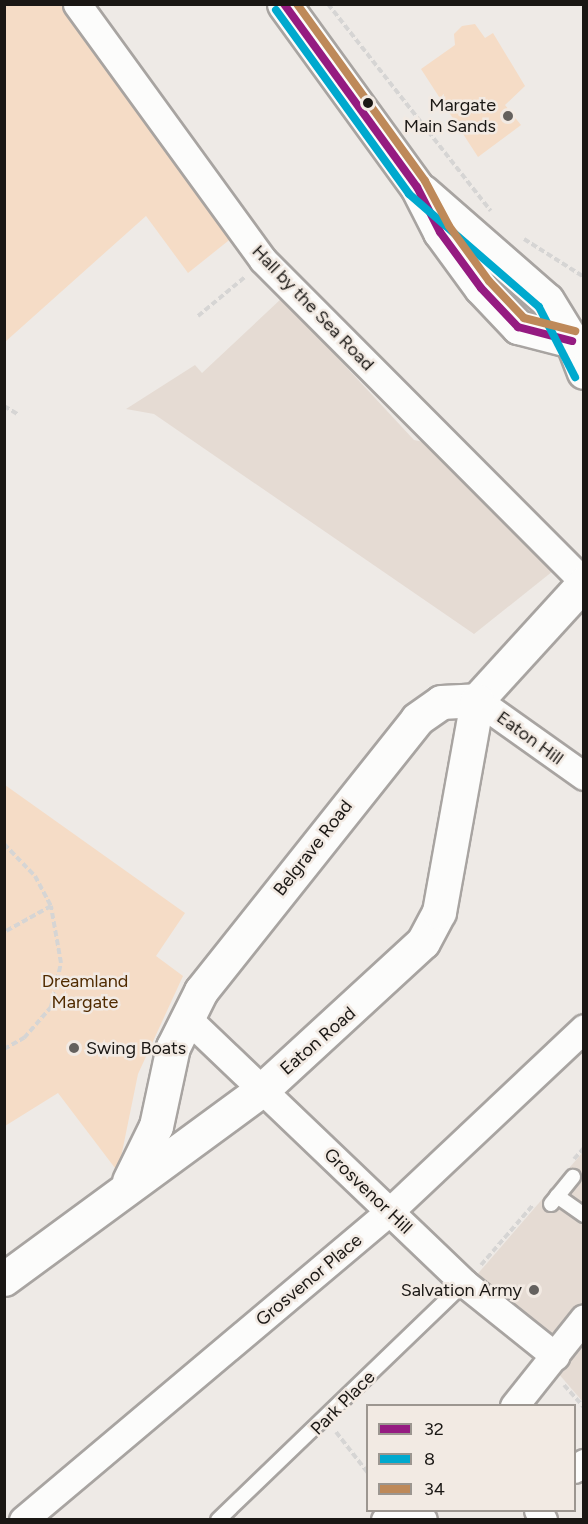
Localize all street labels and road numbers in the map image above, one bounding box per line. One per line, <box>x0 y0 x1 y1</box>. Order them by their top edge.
street label: Hall by the Sea Road <box>247 241 379 375</box>
street label: Eaton Hill <box>492 707 568 769</box>
street label: Belgrave Road <box>269 796 357 900</box>
street label: Eaton Road <box>276 1002 360 1080</box>
street label: Grosvenor Hill <box>319 1144 417 1238</box>
street label: Grosvenor Place <box>252 1229 366 1331</box>
street label: Park Place <box>306 1366 380 1440</box>

